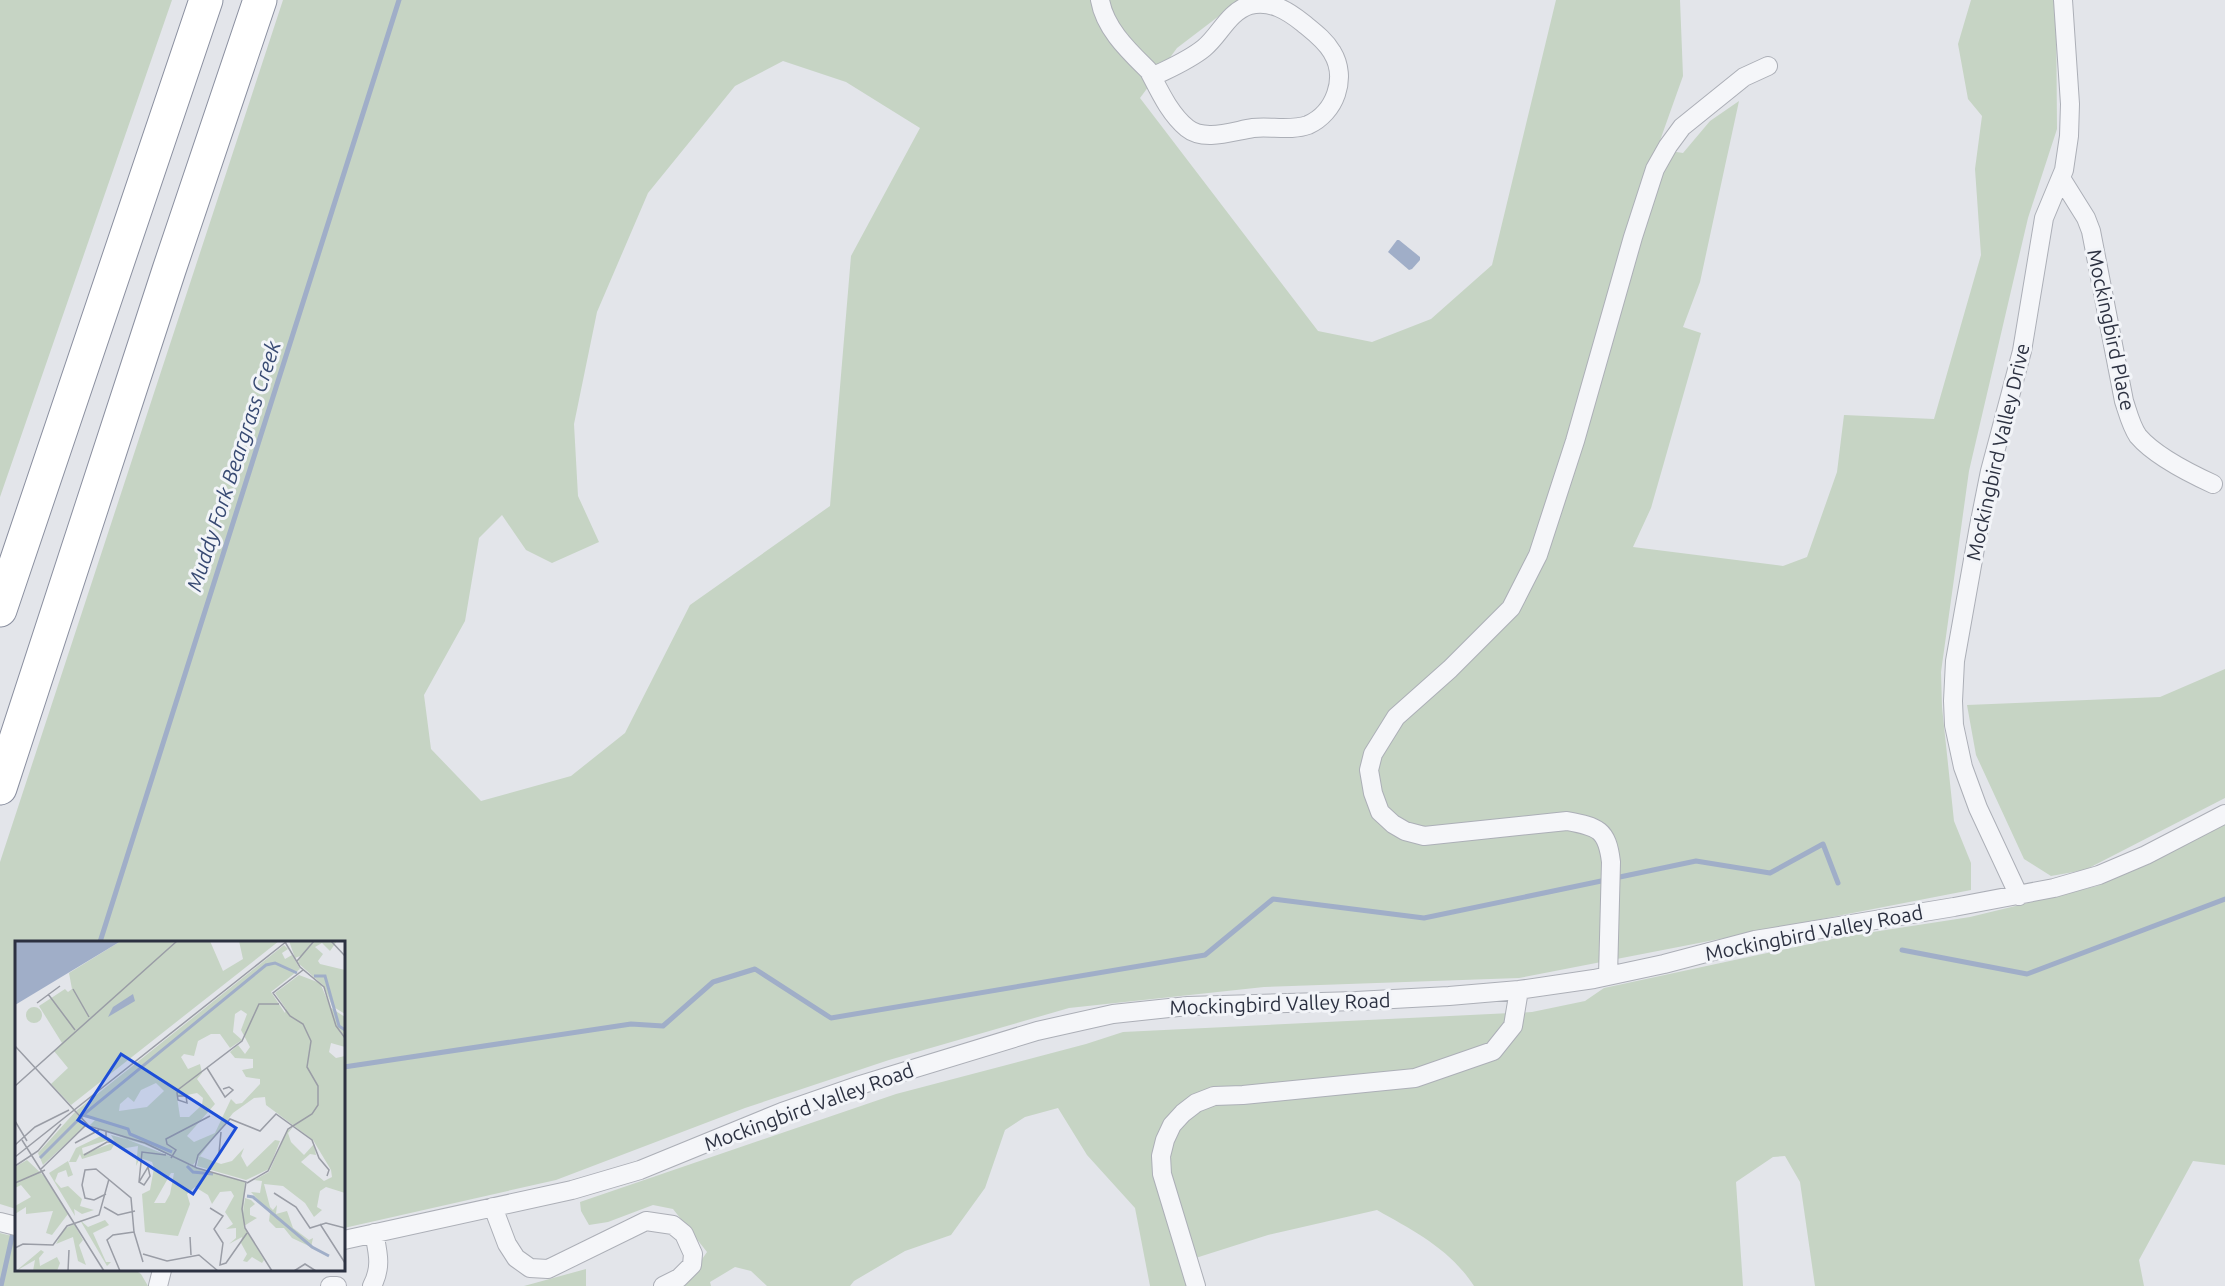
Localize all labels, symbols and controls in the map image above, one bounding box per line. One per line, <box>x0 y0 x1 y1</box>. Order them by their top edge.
street label: Mockingbird Place <box>2083 247 2140 413</box>
water label: Muddy Fork Beargrass Creek <box>181 337 285 594</box>
street label: Mockingbird Valley Drive <box>1961 341 2034 563</box>
street label: Mockingbird Valley Road <box>1703 900 1925 965</box>
inset map <box>15 941 345 1271</box>
street label: Mockingbird Valley Road <box>1169 988 1391 1019</box>
street label: Mockingbird Valley Road <box>701 1058 917 1155</box>

